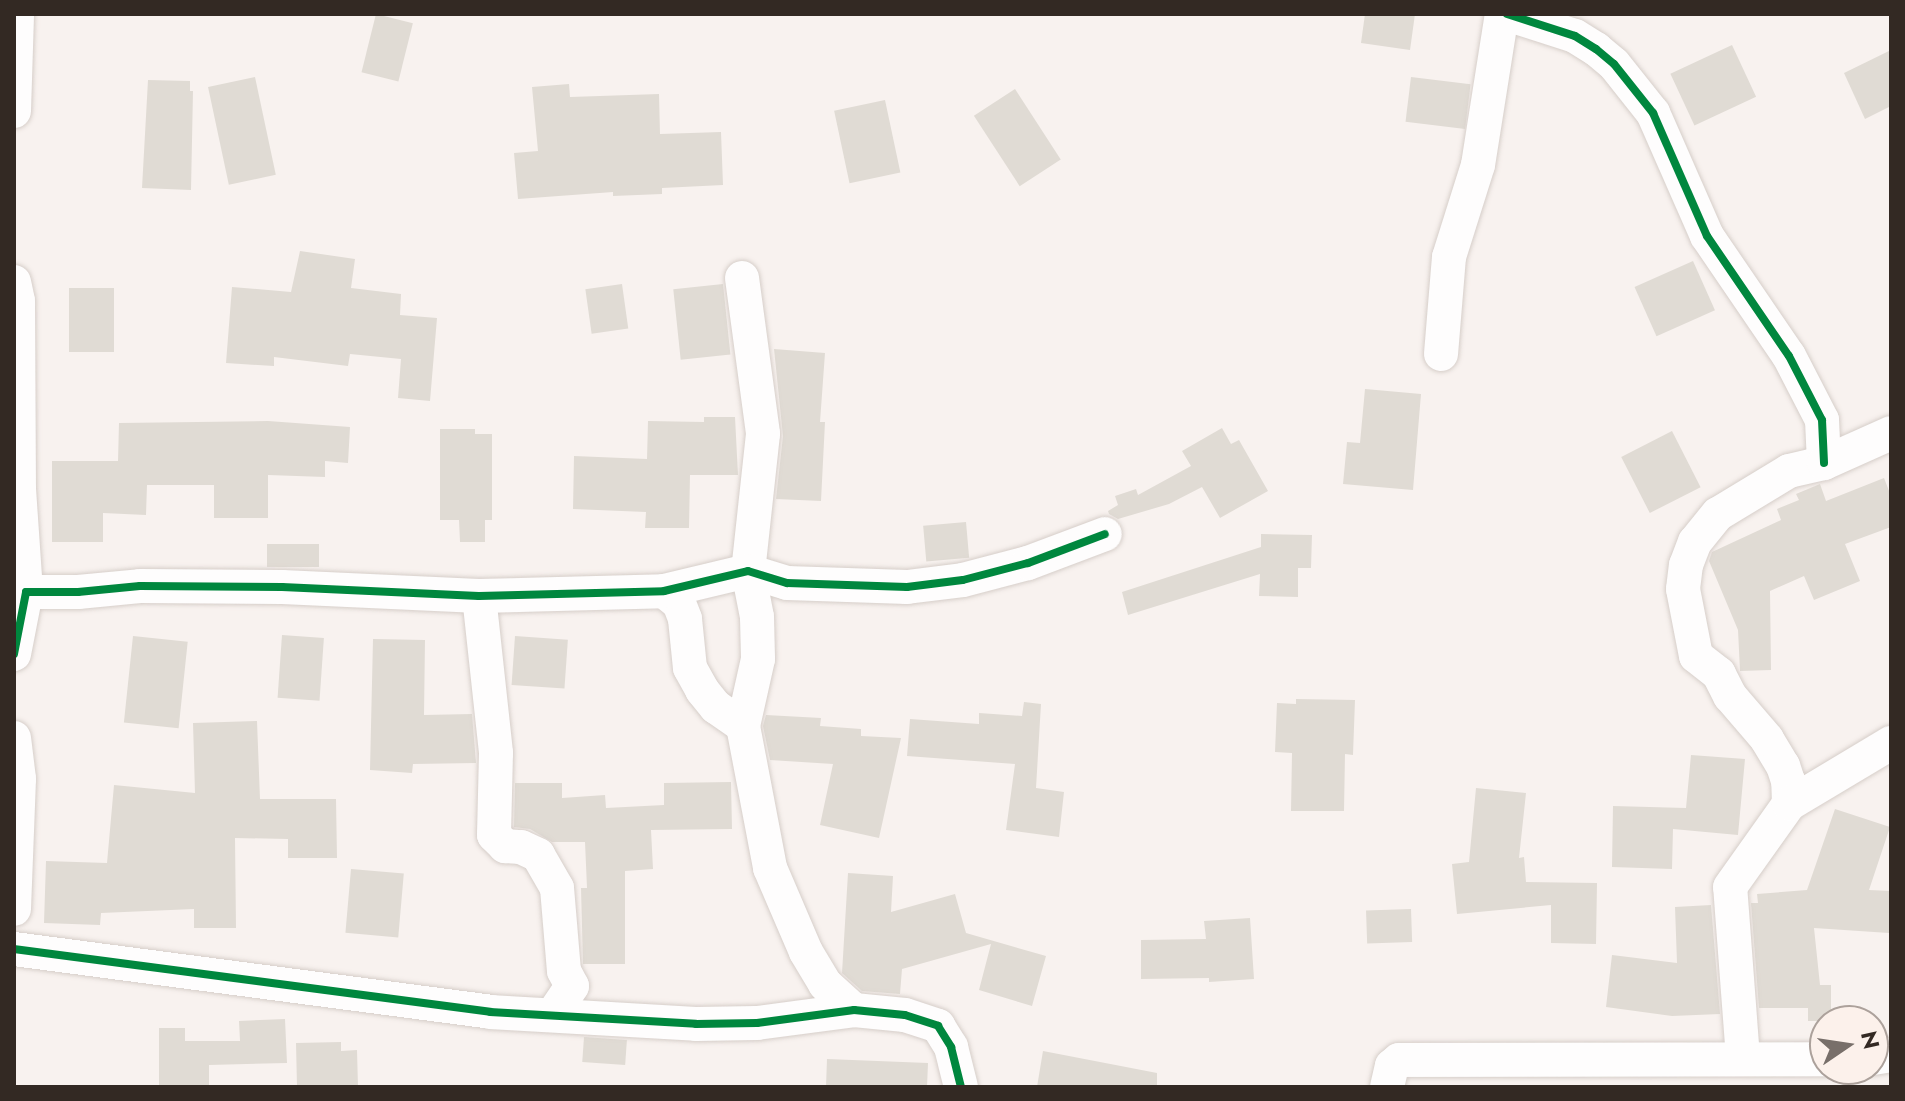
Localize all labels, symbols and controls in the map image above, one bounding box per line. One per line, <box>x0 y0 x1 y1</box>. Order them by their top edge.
north arrow <box>1809 1005 1889 1085</box>
text: N <box>1853 1028 1888 1052</box>

